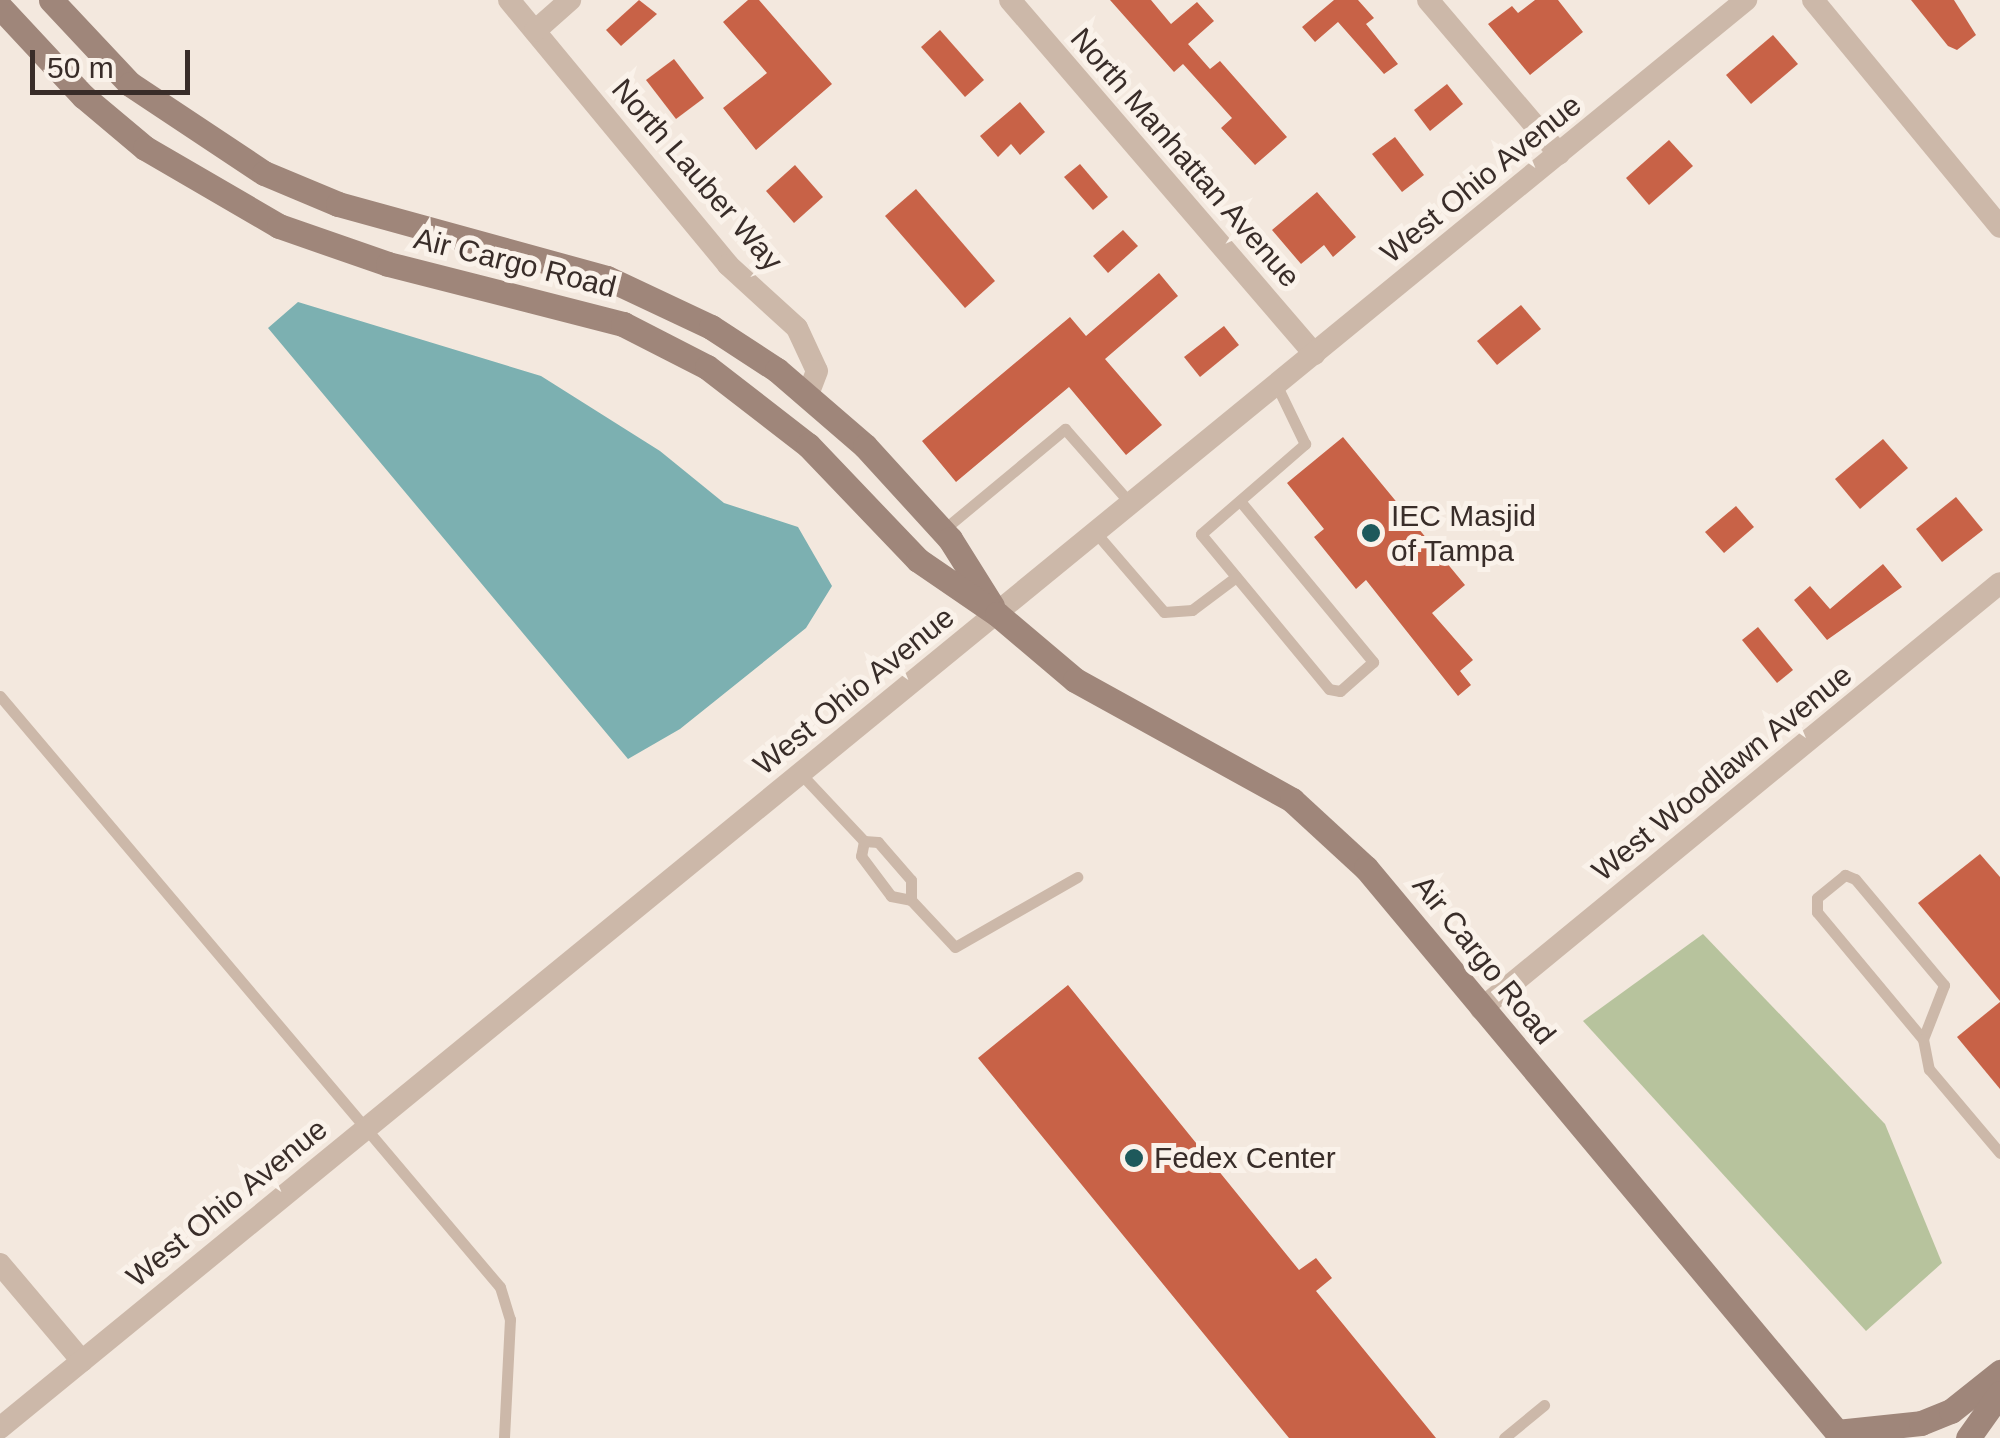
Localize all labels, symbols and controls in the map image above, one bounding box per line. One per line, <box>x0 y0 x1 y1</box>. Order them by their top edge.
street label: North Manhattan Avenue <box>1062 21 1308 295</box>
scale bar <box>35 30 195 92</box>
text: 50 m <box>47 51 114 84</box>
street label: North Lauber Way <box>604 72 790 278</box>
street label: West Ohio Avenue <box>1373 87 1589 271</box>
street label: Air Cargo Road <box>410 221 620 305</box>
place label: IEC Masjid of Tampa <box>1391 498 1536 568</box>
marker: IEC Masjid of Tampa <box>1360 522 1382 544</box>
street label: West Ohio Avenue <box>746 599 962 783</box>
street label: West Woodlawn Avenue <box>1584 657 1860 889</box>
street label: Air Cargo Road <box>1405 868 1563 1052</box>
street label: West Ohio Avenue <box>119 1111 335 1295</box>
place label: Fedex Center <box>1154 1140 1336 1176</box>
marker: Fedex Center <box>1123 1147 1145 1169</box>

